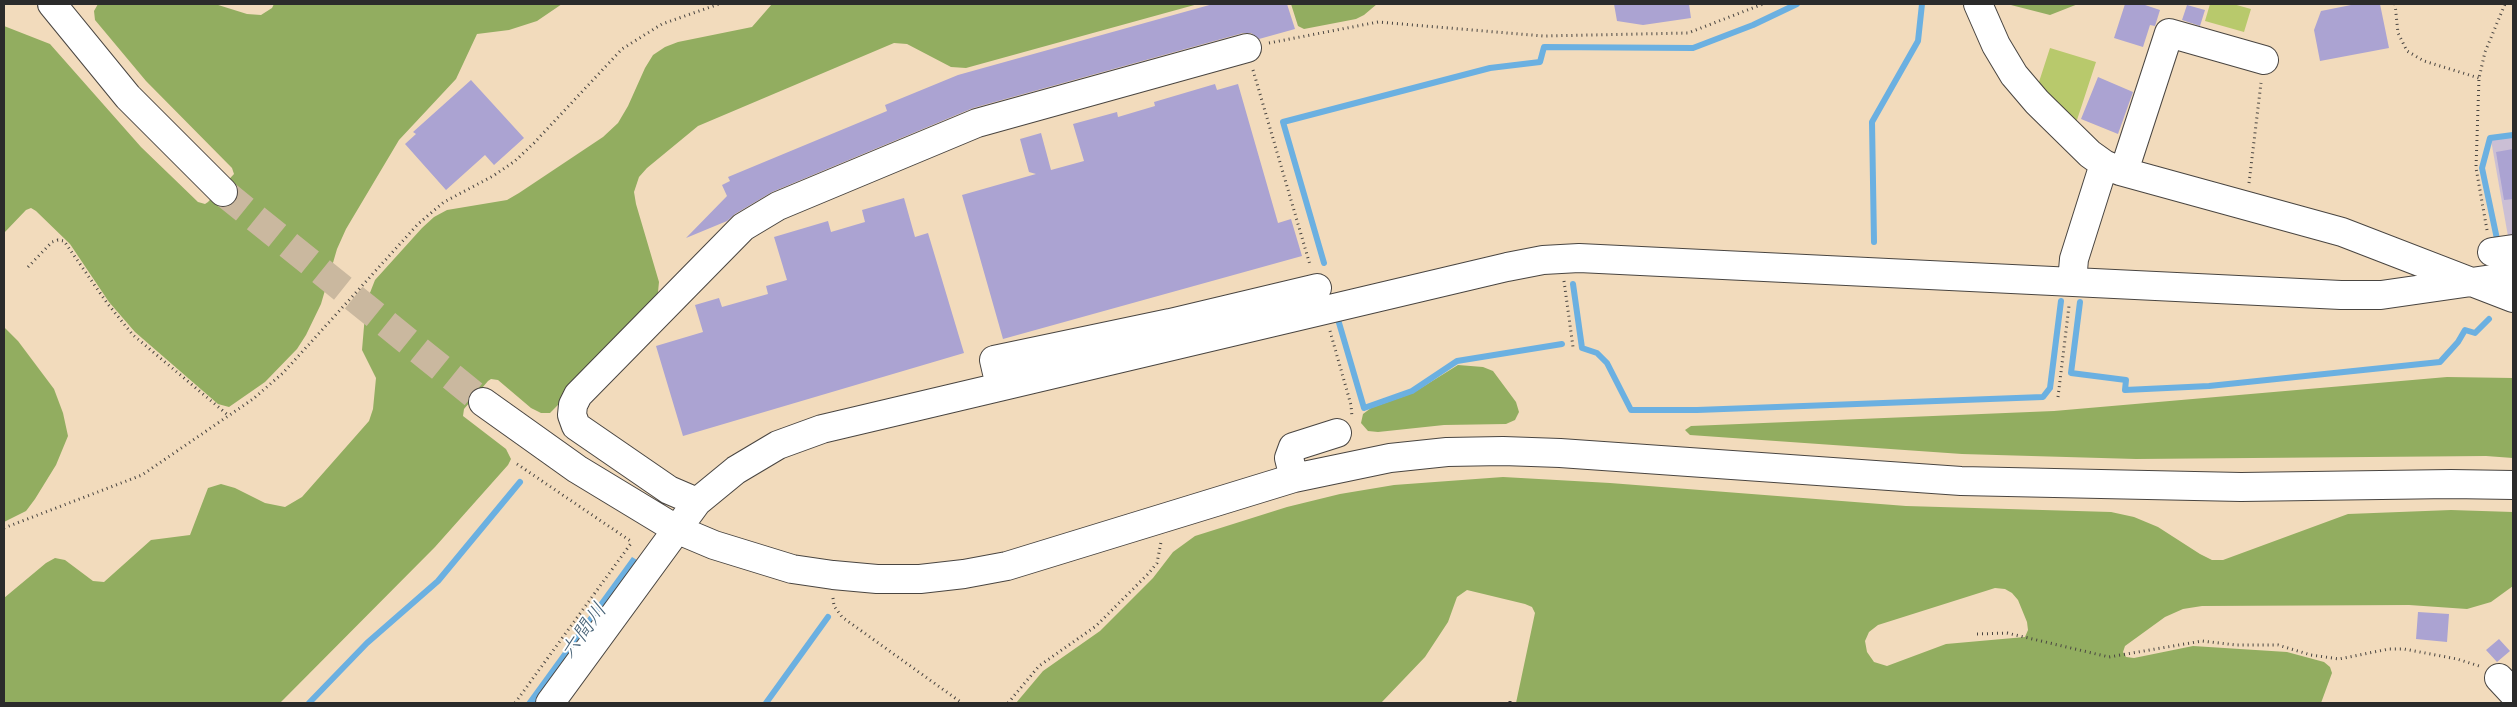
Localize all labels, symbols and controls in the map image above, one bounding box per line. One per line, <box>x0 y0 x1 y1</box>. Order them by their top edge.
water label: 六間川 <box>556 599 614 665</box>

